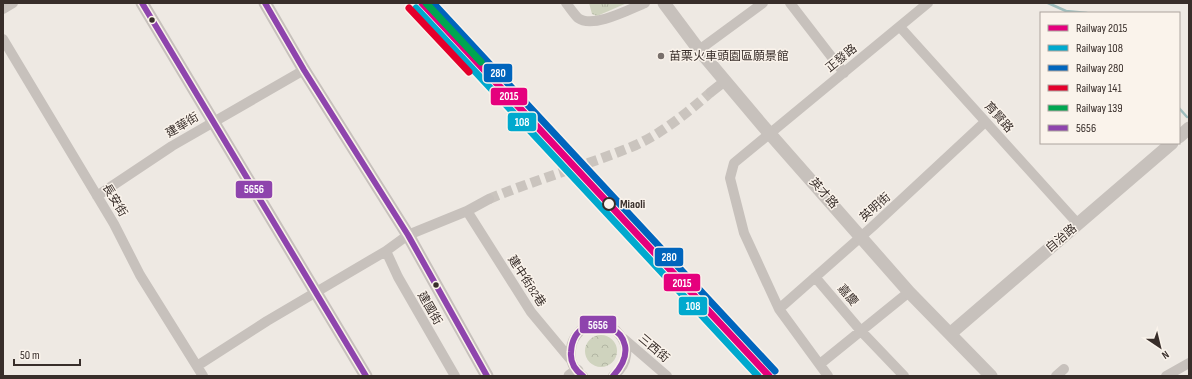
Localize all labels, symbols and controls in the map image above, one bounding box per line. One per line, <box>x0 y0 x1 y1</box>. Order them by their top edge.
legend <box>1040 12 1180 144</box>
unlabelled marker <box>147 15 157 25</box>
text: Railway 2015 <box>1076 21 1128 36</box>
street label: 正發路 <box>823 41 860 76</box>
text: Railway 108 <box>1076 41 1123 56</box>
place label: 苗栗火車頭園區願景館 <box>669 49 789 64</box>
marker: 苗栗火車頭園區願景館 <box>656 51 666 61</box>
text: Railway 280 <box>1076 61 1124 76</box>
line badge: 280 <box>483 63 513 83</box>
text: 280 <box>490 67 506 80</box>
text: Railway 141 <box>1076 81 1122 96</box>
line badge: 2015 <box>490 87 528 106</box>
text: 2015 <box>499 90 519 103</box>
street label: 育賢路 <box>981 99 1016 136</box>
text: Railway 139 <box>1076 101 1123 116</box>
street label: 建華街 <box>163 110 202 141</box>
line badge: 108 <box>507 112 537 132</box>
text: 108 <box>515 116 529 129</box>
text: 5656 <box>1076 121 1096 136</box>
street label: 英才路 <box>806 175 841 212</box>
line badge: 5656 <box>235 180 273 199</box>
street label: 長安街 <box>99 181 130 220</box>
text: 5656 <box>244 183 264 196</box>
street label: 英明街 <box>857 190 894 225</box>
marker: Miaoli <box>602 197 616 211</box>
place label: Miaoli <box>620 197 645 212</box>
street label: 自治路 <box>1043 221 1080 256</box>
line badge: 280 <box>654 247 684 267</box>
text: 280 <box>661 251 677 264</box>
street label: 建中街82巷 <box>504 253 549 310</box>
line badge: 2015 <box>663 273 701 292</box>
text: 2015 <box>672 277 692 290</box>
unlabelled marker <box>431 280 441 290</box>
street label: 嘉慶 <box>834 281 861 309</box>
street label: 建國街 <box>414 289 445 328</box>
line badge: 108 <box>678 296 708 316</box>
text: 108 <box>686 300 700 313</box>
line badge: 5656 <box>579 315 617 334</box>
text: 5656 <box>588 319 608 332</box>
north arrow <box>1140 327 1180 367</box>
street label: 三西街 <box>635 331 672 366</box>
scale bar <box>14 341 80 367</box>
text: 50 m <box>20 348 40 363</box>
text: N <box>1159 348 1172 362</box>

